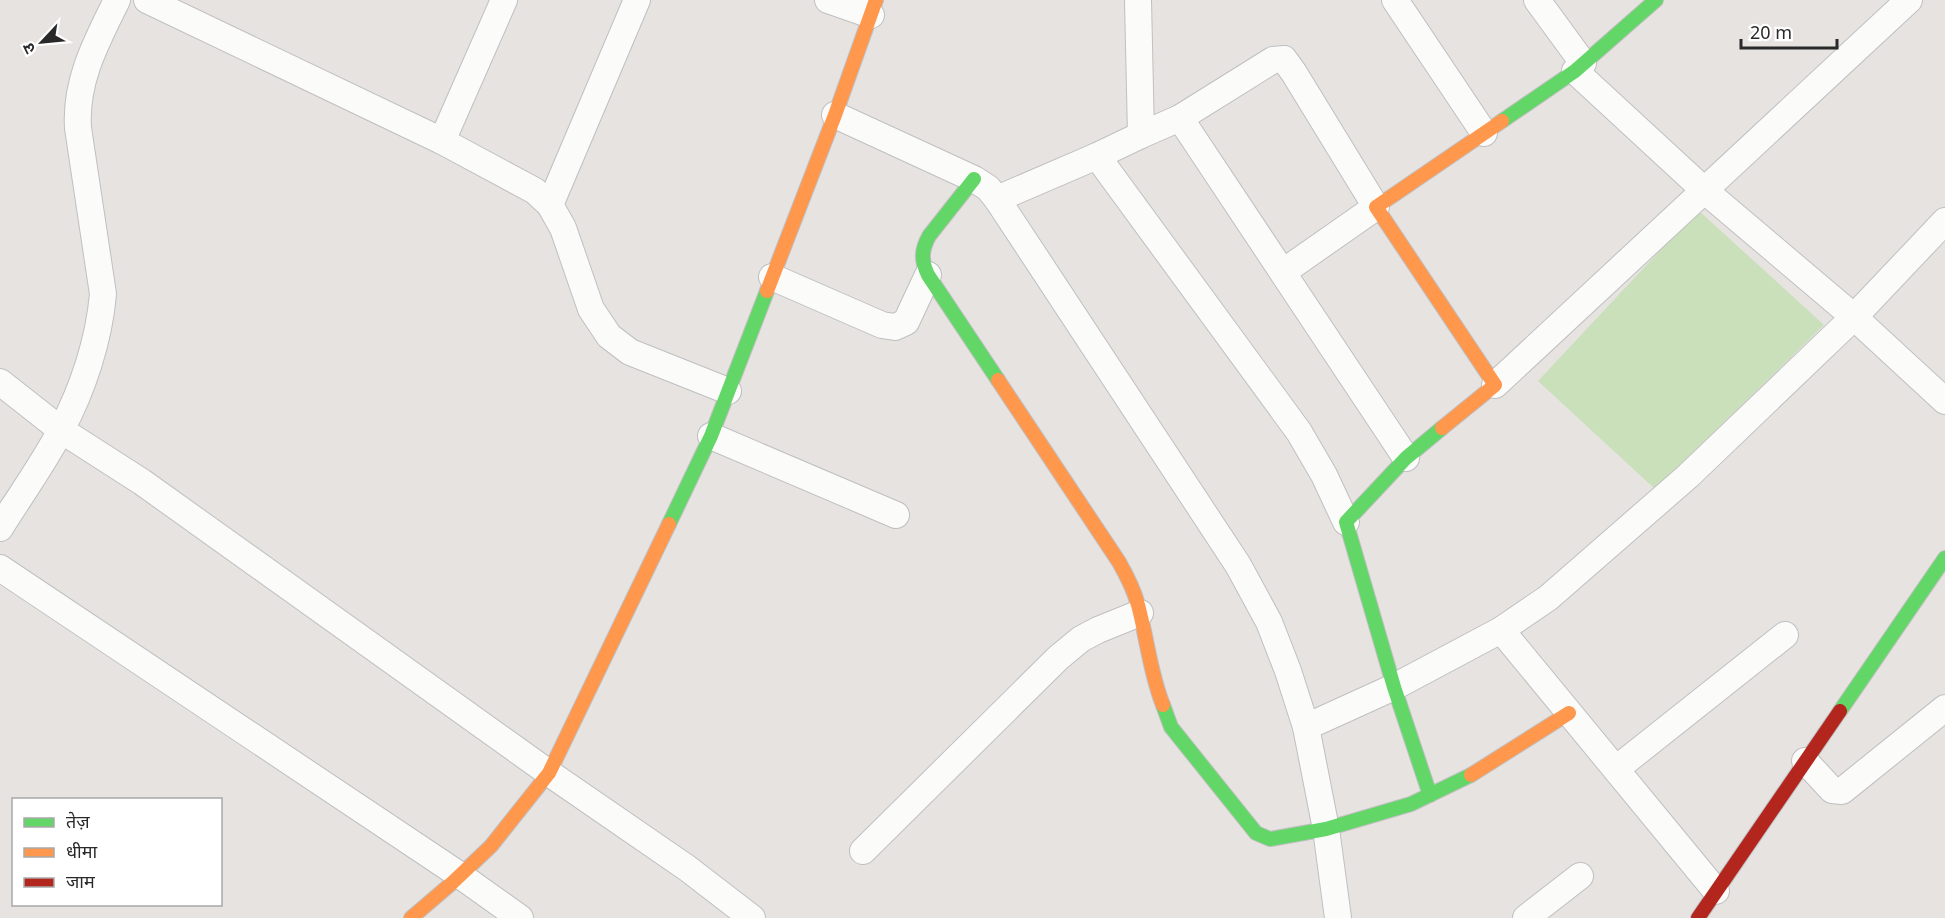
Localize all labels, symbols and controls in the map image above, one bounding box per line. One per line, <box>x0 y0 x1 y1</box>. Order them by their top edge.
north arrow <box>12 12 72 72</box>
scale bar <box>1741 12 1837 50</box>
text: 20 m <box>1750 20 1792 44</box>
text: उ <box>16 39 40 58</box>
legend <box>12 798 222 906</box>
text: तेज़ <box>66 809 90 833</box>
text: धीमा <box>66 839 97 863</box>
text: जाम <box>66 869 96 893</box>

